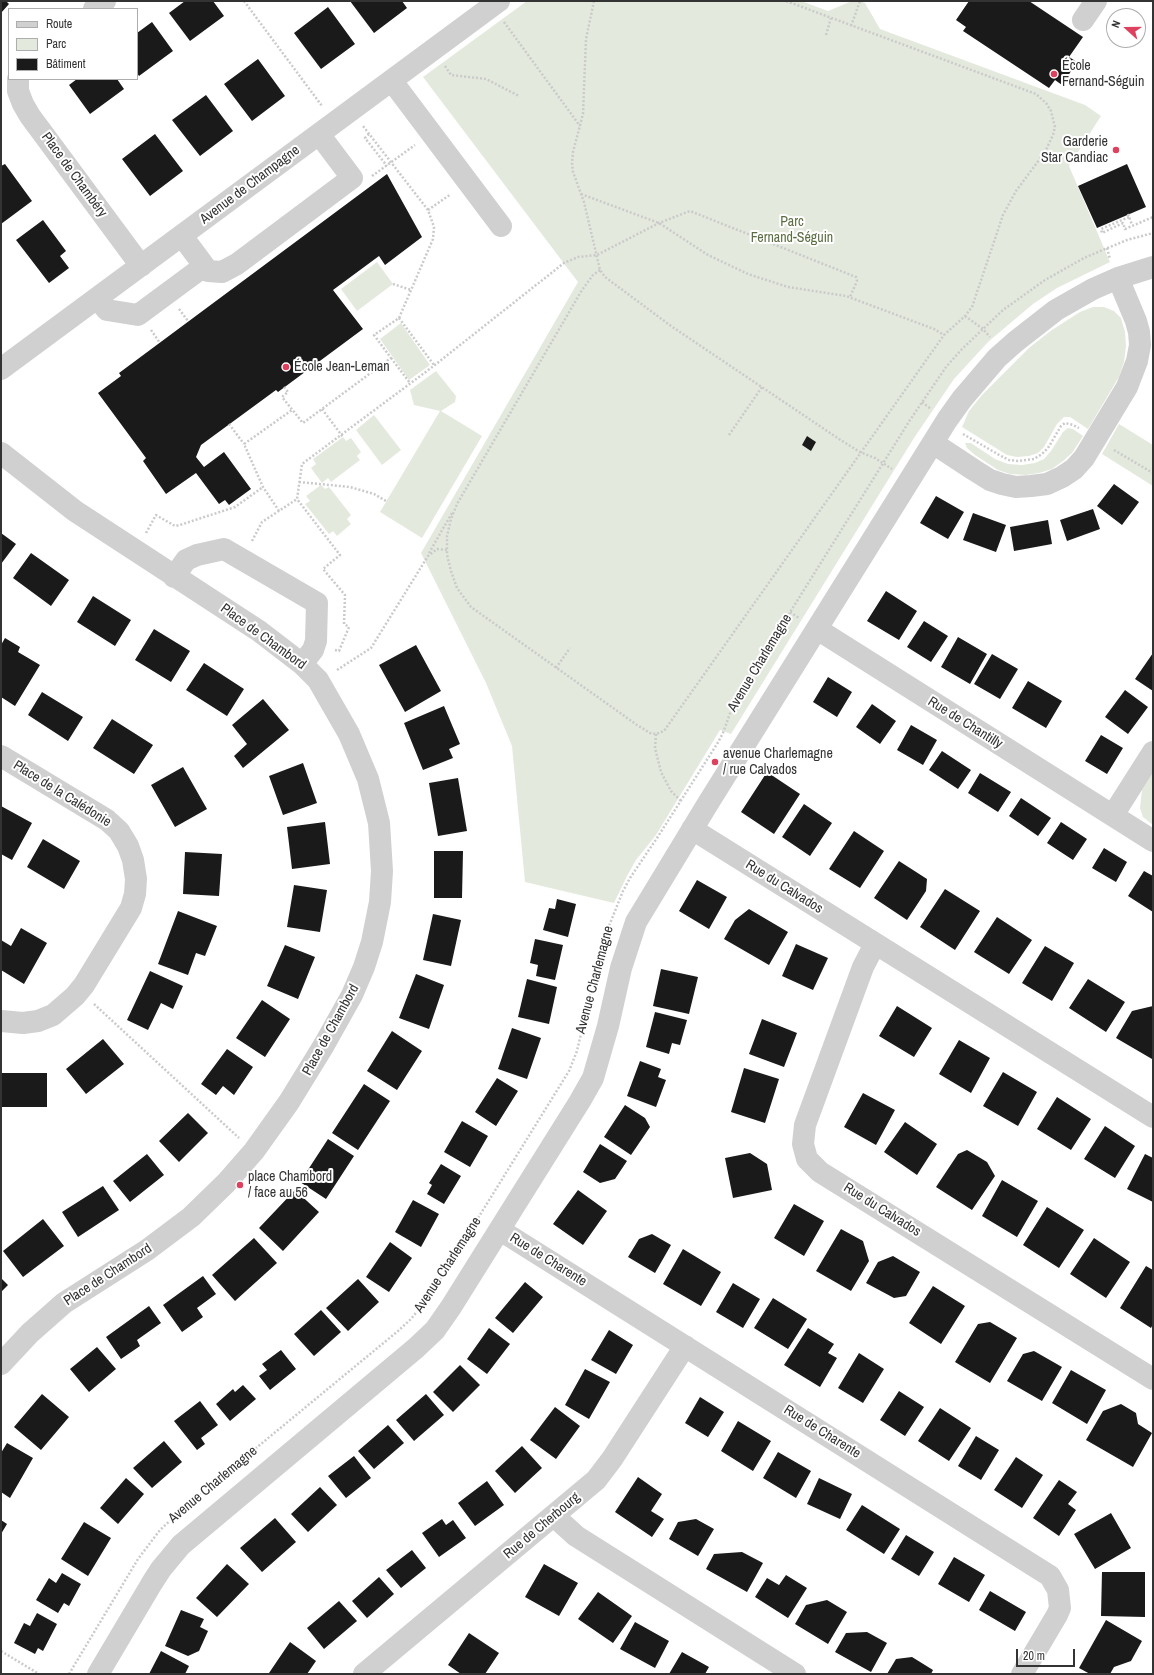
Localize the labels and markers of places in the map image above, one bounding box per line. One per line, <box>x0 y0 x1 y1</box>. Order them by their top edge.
place label: École Fernand-Séguin <box>1062 58 1144 90</box>
marker: École Fernand-Séguin <box>1049 69 1059 79</box>
place label: Garderie Star Candiac <box>1041 134 1108 166</box>
marker: Garderie Star Candiac <box>1111 145 1121 155</box>
place label: École Jean-Leman <box>294 359 390 375</box>
marker: École Jean-Leman <box>281 362 291 372</box>
place label: avenue Charlemagne / rue Calvados <box>723 746 833 778</box>
marker: avenue Charlemagne / rue Calvados <box>710 757 720 767</box>
place label: place Chambord / face au 56 <box>248 1169 332 1202</box>
marker: place Chambord / face au 56 <box>235 1180 245 1190</box>

